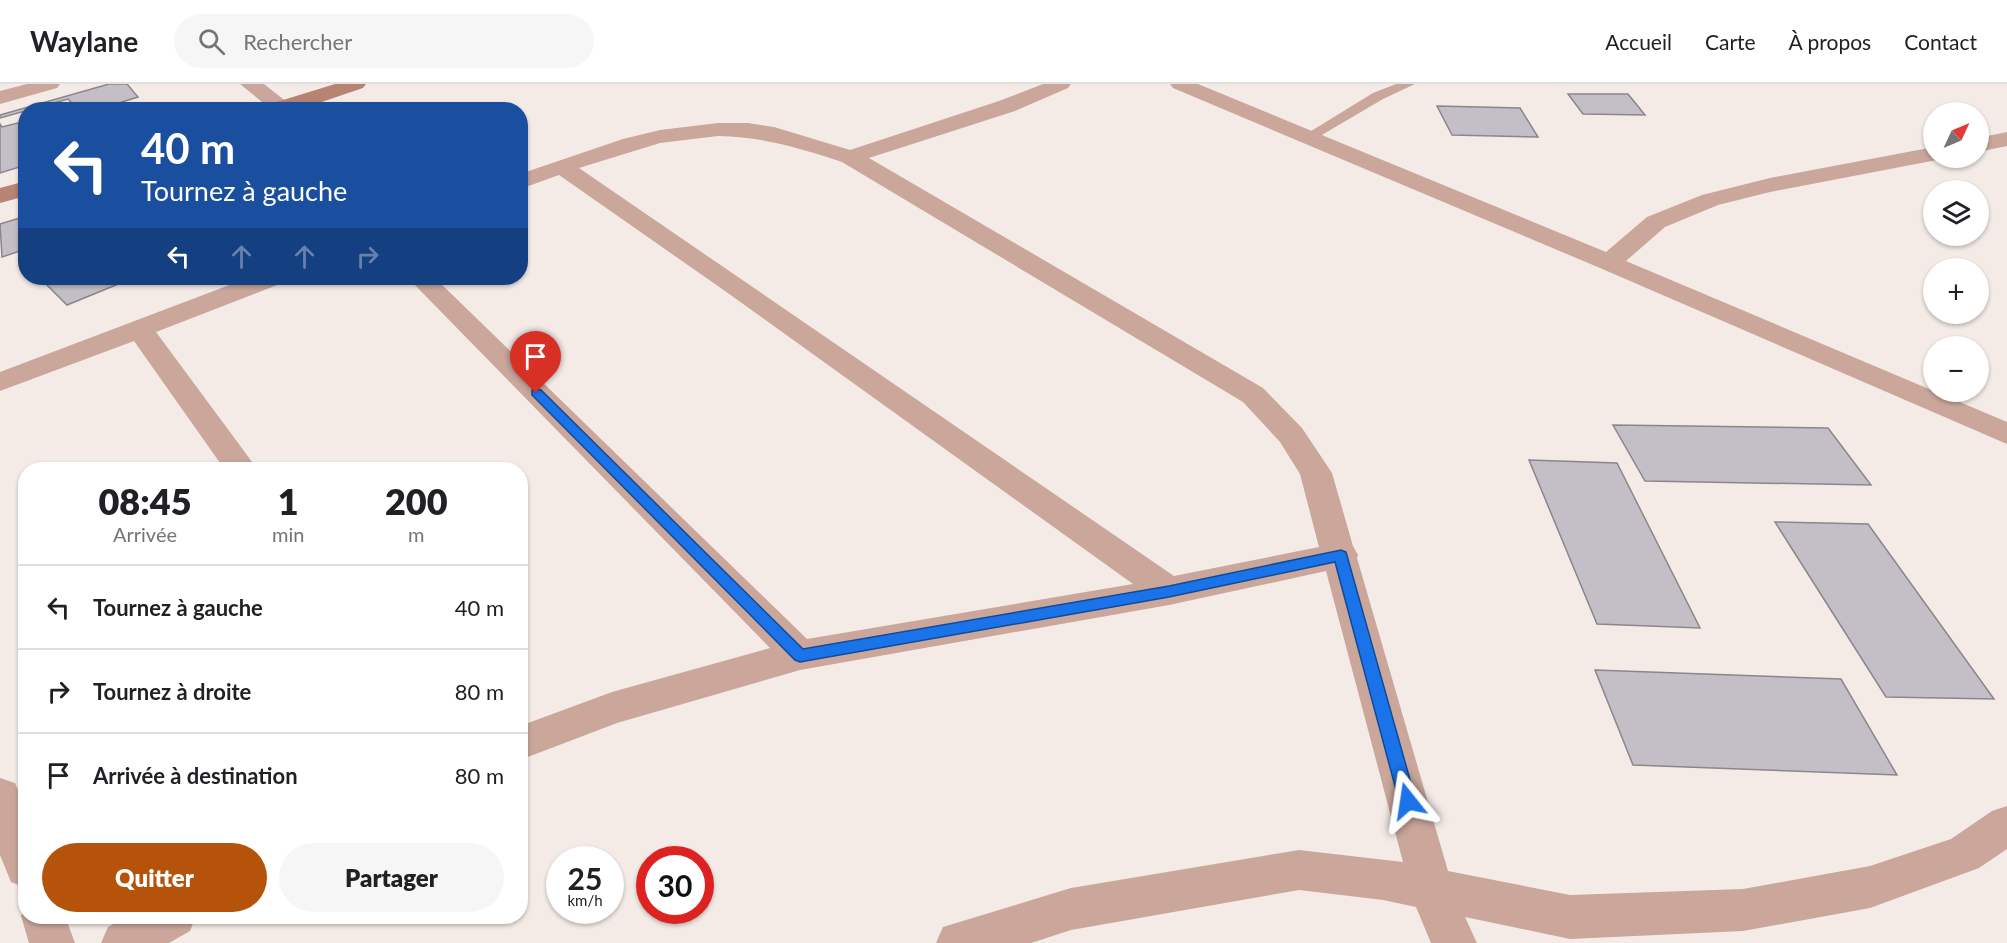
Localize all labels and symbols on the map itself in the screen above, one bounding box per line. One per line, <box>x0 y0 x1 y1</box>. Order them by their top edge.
north arrow <box>1923 102 1989 168</box>
pin <box>510 331 561 393</box>
position arrow <box>1376 769 1440 833</box>
speed limit sign: 30 <box>636 846 714 924</box>

